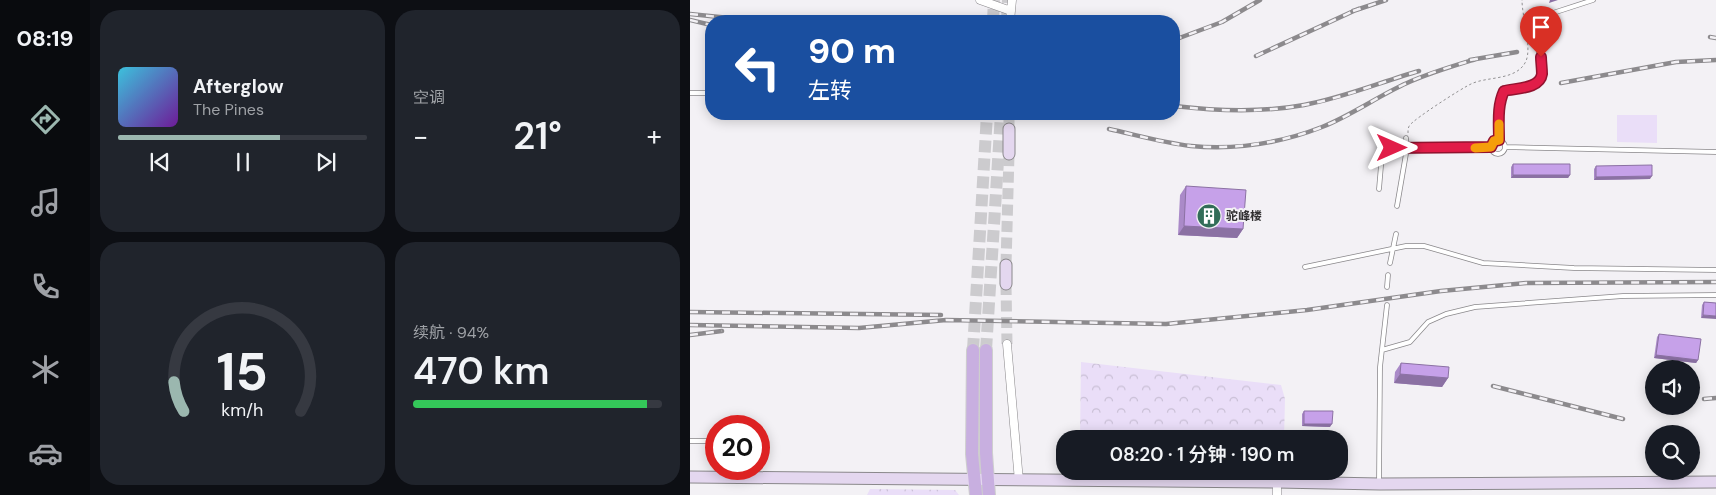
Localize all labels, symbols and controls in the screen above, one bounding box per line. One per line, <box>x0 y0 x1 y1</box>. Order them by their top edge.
pin <box>1520 6 1562 57</box>
icon: arrive <box>1527 13 1555 41</box>
text: 08:19 <box>17 24 73 53</box>
text: 90 m <box>808 28 896 74</box>
icon: left <box>725 35 790 100</box>
text: Afterglow <box>193 74 284 99</box>
text: 左转 <box>808 76 852 105</box>
text: 空调 <box>413 87 445 108</box>
text: The Pines <box>193 99 264 120</box>
icon: directions <box>28 102 63 137</box>
text: 21° <box>513 111 562 161</box>
text: − <box>413 118 428 155</box>
text: + <box>647 118 662 155</box>
position arrow <box>1365 121 1417 173</box>
icon: previous <box>146 148 174 176</box>
icon: pause <box>229 148 257 176</box>
icon: next <box>312 148 340 176</box>
icon: music <box>28 185 63 220</box>
building icon: 驼峰楼 <box>1196 203 1222 229</box>
place label: 驼峰楼 <box>1226 208 1262 224</box>
icon: phone <box>28 269 63 304</box>
text: 续航 · 94% <box>413 322 489 343</box>
text: 15 <box>217 338 268 406</box>
text: 470 km <box>413 346 549 396</box>
icon: climate <box>28 352 63 387</box>
map controls <box>1645 360 1700 480</box>
button: sound <box>1645 360 1700 415</box>
text: km/h <box>221 398 264 422</box>
speed limit sign: 20 <box>705 415 770 480</box>
button: search <box>1645 425 1700 480</box>
icon: car <box>28 436 63 471</box>
text: 08:20 · 1 分钟 · 190 m <box>1110 442 1294 467</box>

